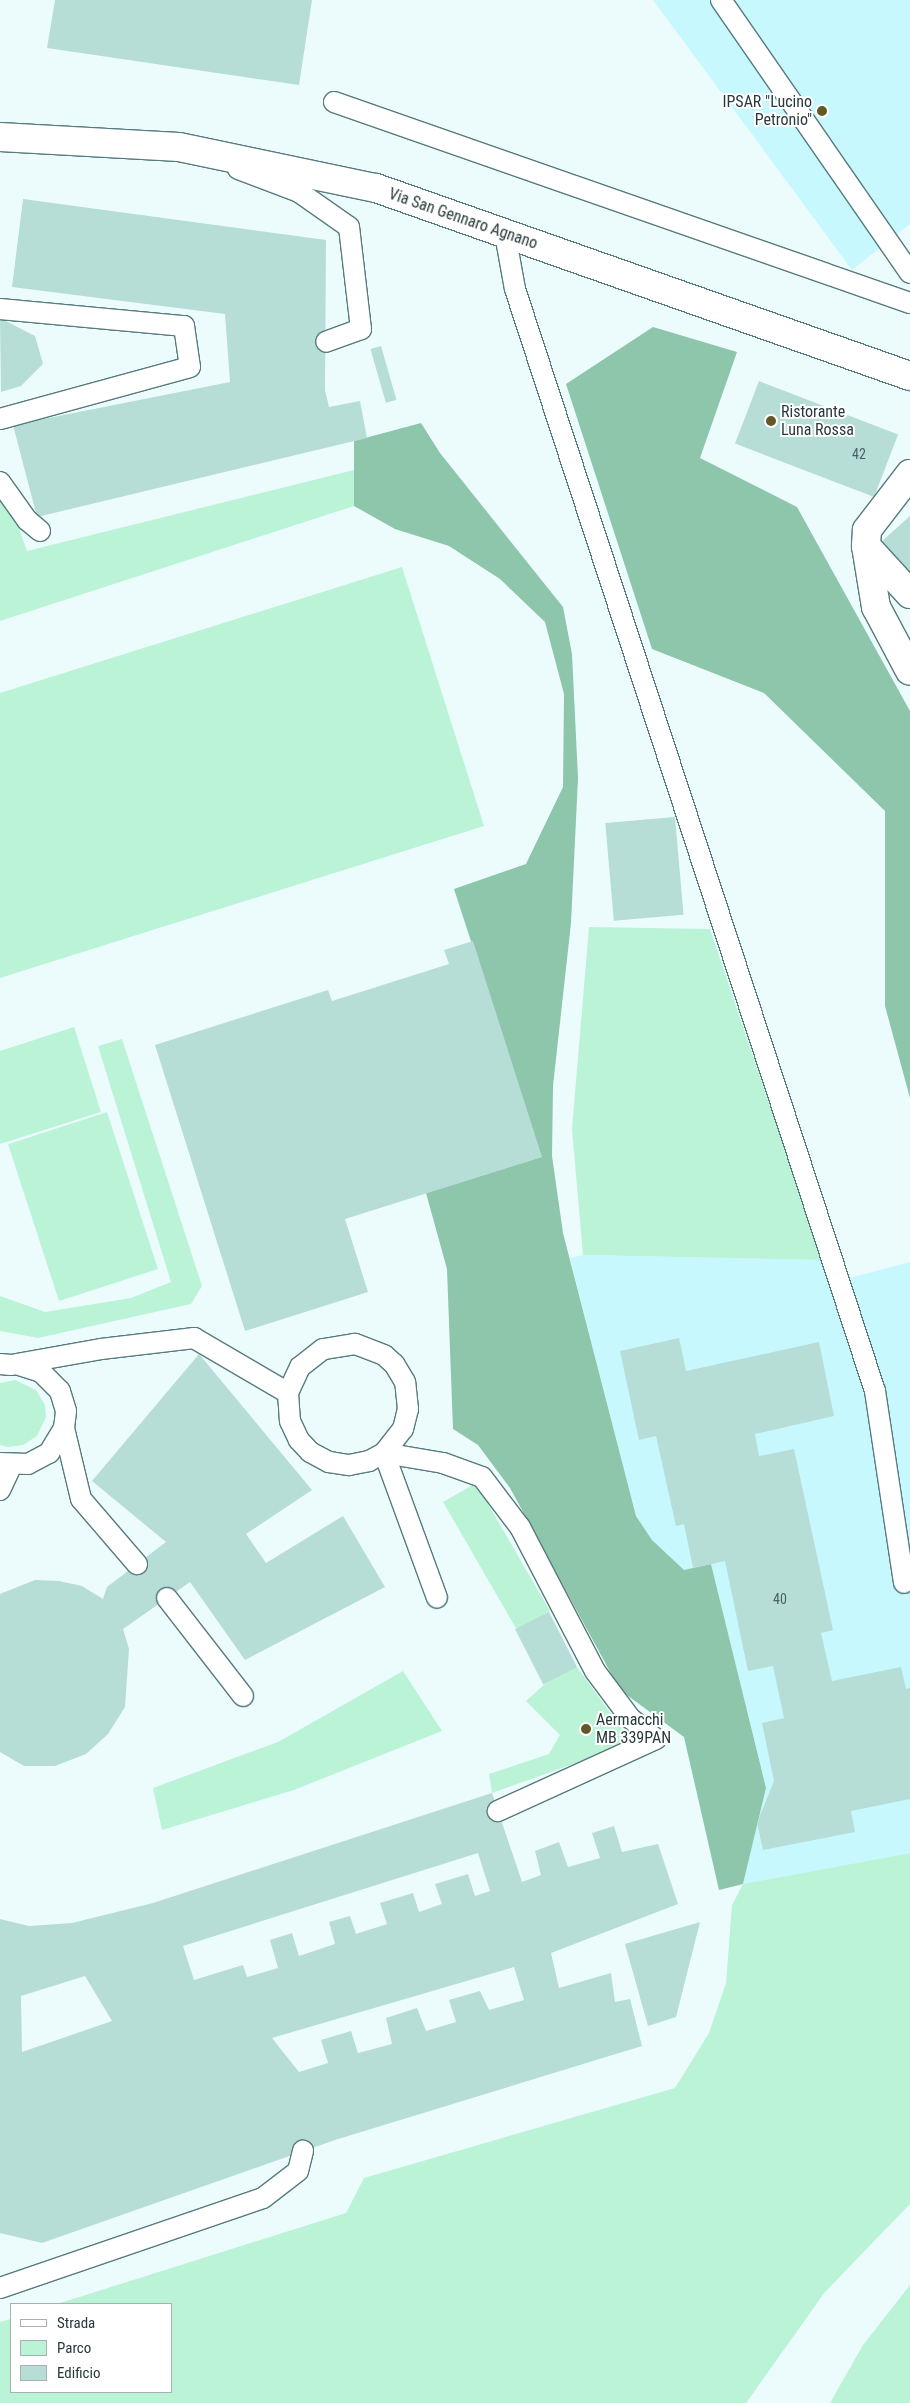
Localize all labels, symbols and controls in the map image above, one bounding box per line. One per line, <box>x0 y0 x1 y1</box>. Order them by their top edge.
place label: IPSAR "Lucino Petronio" <box>722 92 812 130</box>
marker: IPSAR "Lucino Petronio" <box>816 105 828 117</box>
street label: Via San Gennaro Agnano <box>386 184 540 254</box>
place label: Ristorante Luna Rossa <box>781 402 854 440</box>
marker: Ristorante Luna Rossa <box>765 415 777 427</box>
house number: 42 <box>852 446 866 462</box>
house number: 40 <box>773 1591 787 1607</box>
place label: Aermacchi MB 339PAN <box>596 1710 671 1748</box>
marker: Aermacchi MB 339PAN <box>580 1723 592 1735</box>
legend <box>10 2303 172 2393</box>
text: Strada <box>57 2314 95 2332</box>
text: Parco <box>57 2339 91 2357</box>
text: Edificio <box>57 2364 100 2382</box>

